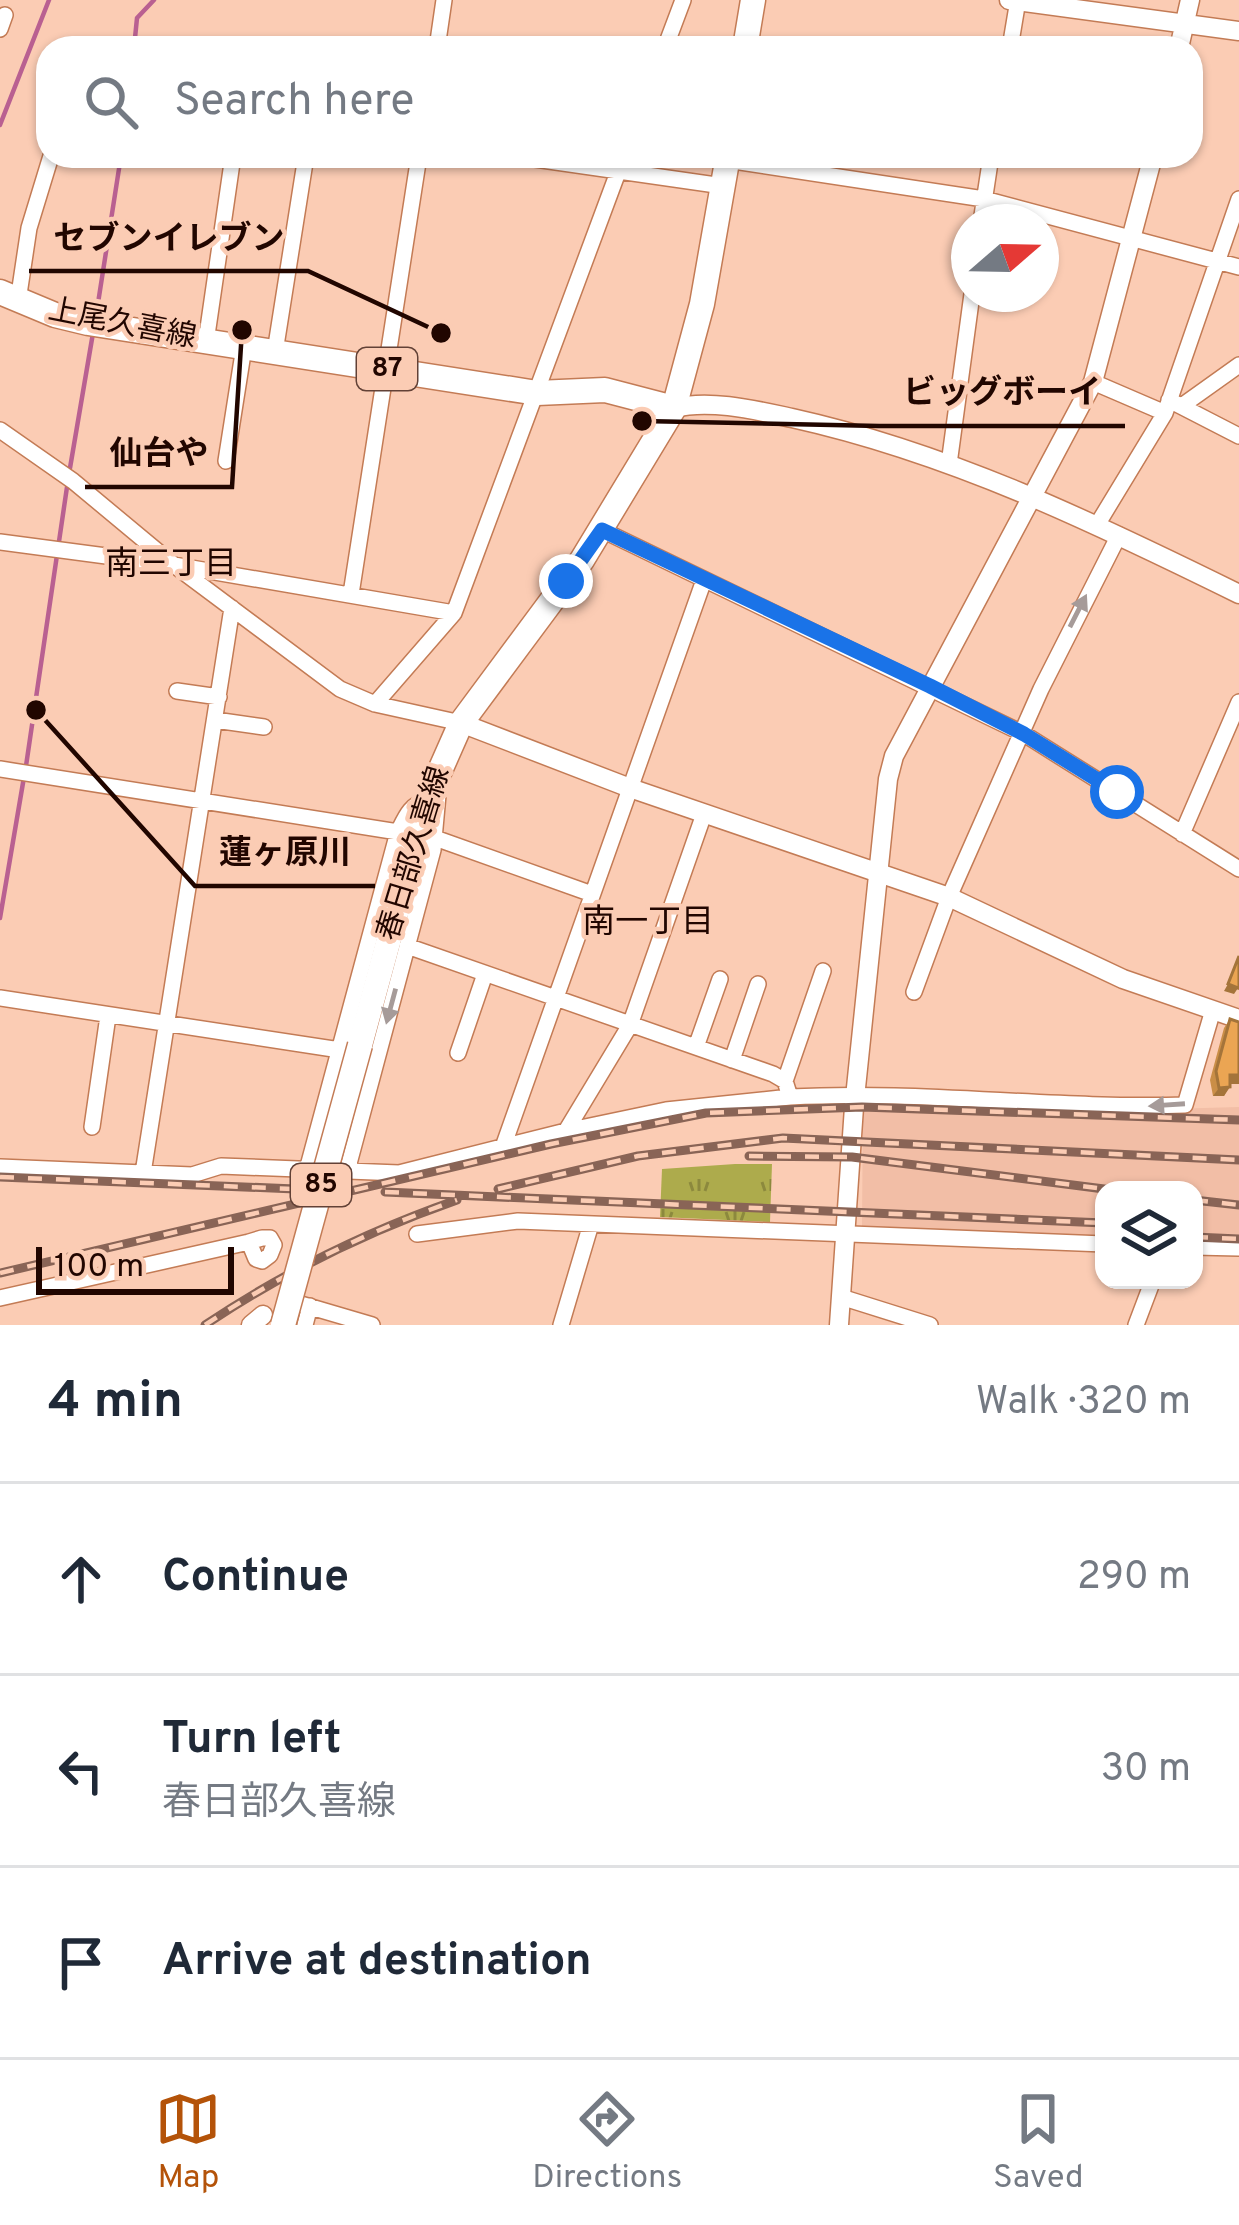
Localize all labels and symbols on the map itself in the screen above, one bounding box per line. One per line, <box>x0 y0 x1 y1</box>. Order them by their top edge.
callout: セブンイレブン <box>29 202 308 271</box>
north arrow <box>951 204 1059 312</box>
text: セブンイレブン <box>54 220 285 262</box>
street label: 上尾久喜線 <box>45 293 199 357</box>
road number: 87 <box>357 348 417 390</box>
callout: ビッグボーイ <box>879 357 1125 426</box>
text: ビッグボーイ <box>903 374 1101 416</box>
callout: 仙台や <box>85 418 232 487</box>
text: 仙台や <box>110 435 209 477</box>
district label: 南三丁目 <box>105 545 237 587</box>
route end <box>539 554 593 608</box>
one-way arrow <box>1068 594 1088 628</box>
street label: 春日部久喜線 <box>371 763 459 945</box>
route start <box>1090 765 1144 819</box>
callout: 蓮ヶ原川 <box>195 817 375 886</box>
text: 蓮ヶ原川 <box>219 834 351 876</box>
district label: 南一丁目 <box>582 903 714 945</box>
one-way arrow <box>380 988 399 1025</box>
one-way arrow <box>1148 1095 1186 1114</box>
road number: 85 <box>291 1164 351 1206</box>
scale bar <box>36 1241 234 1294</box>

